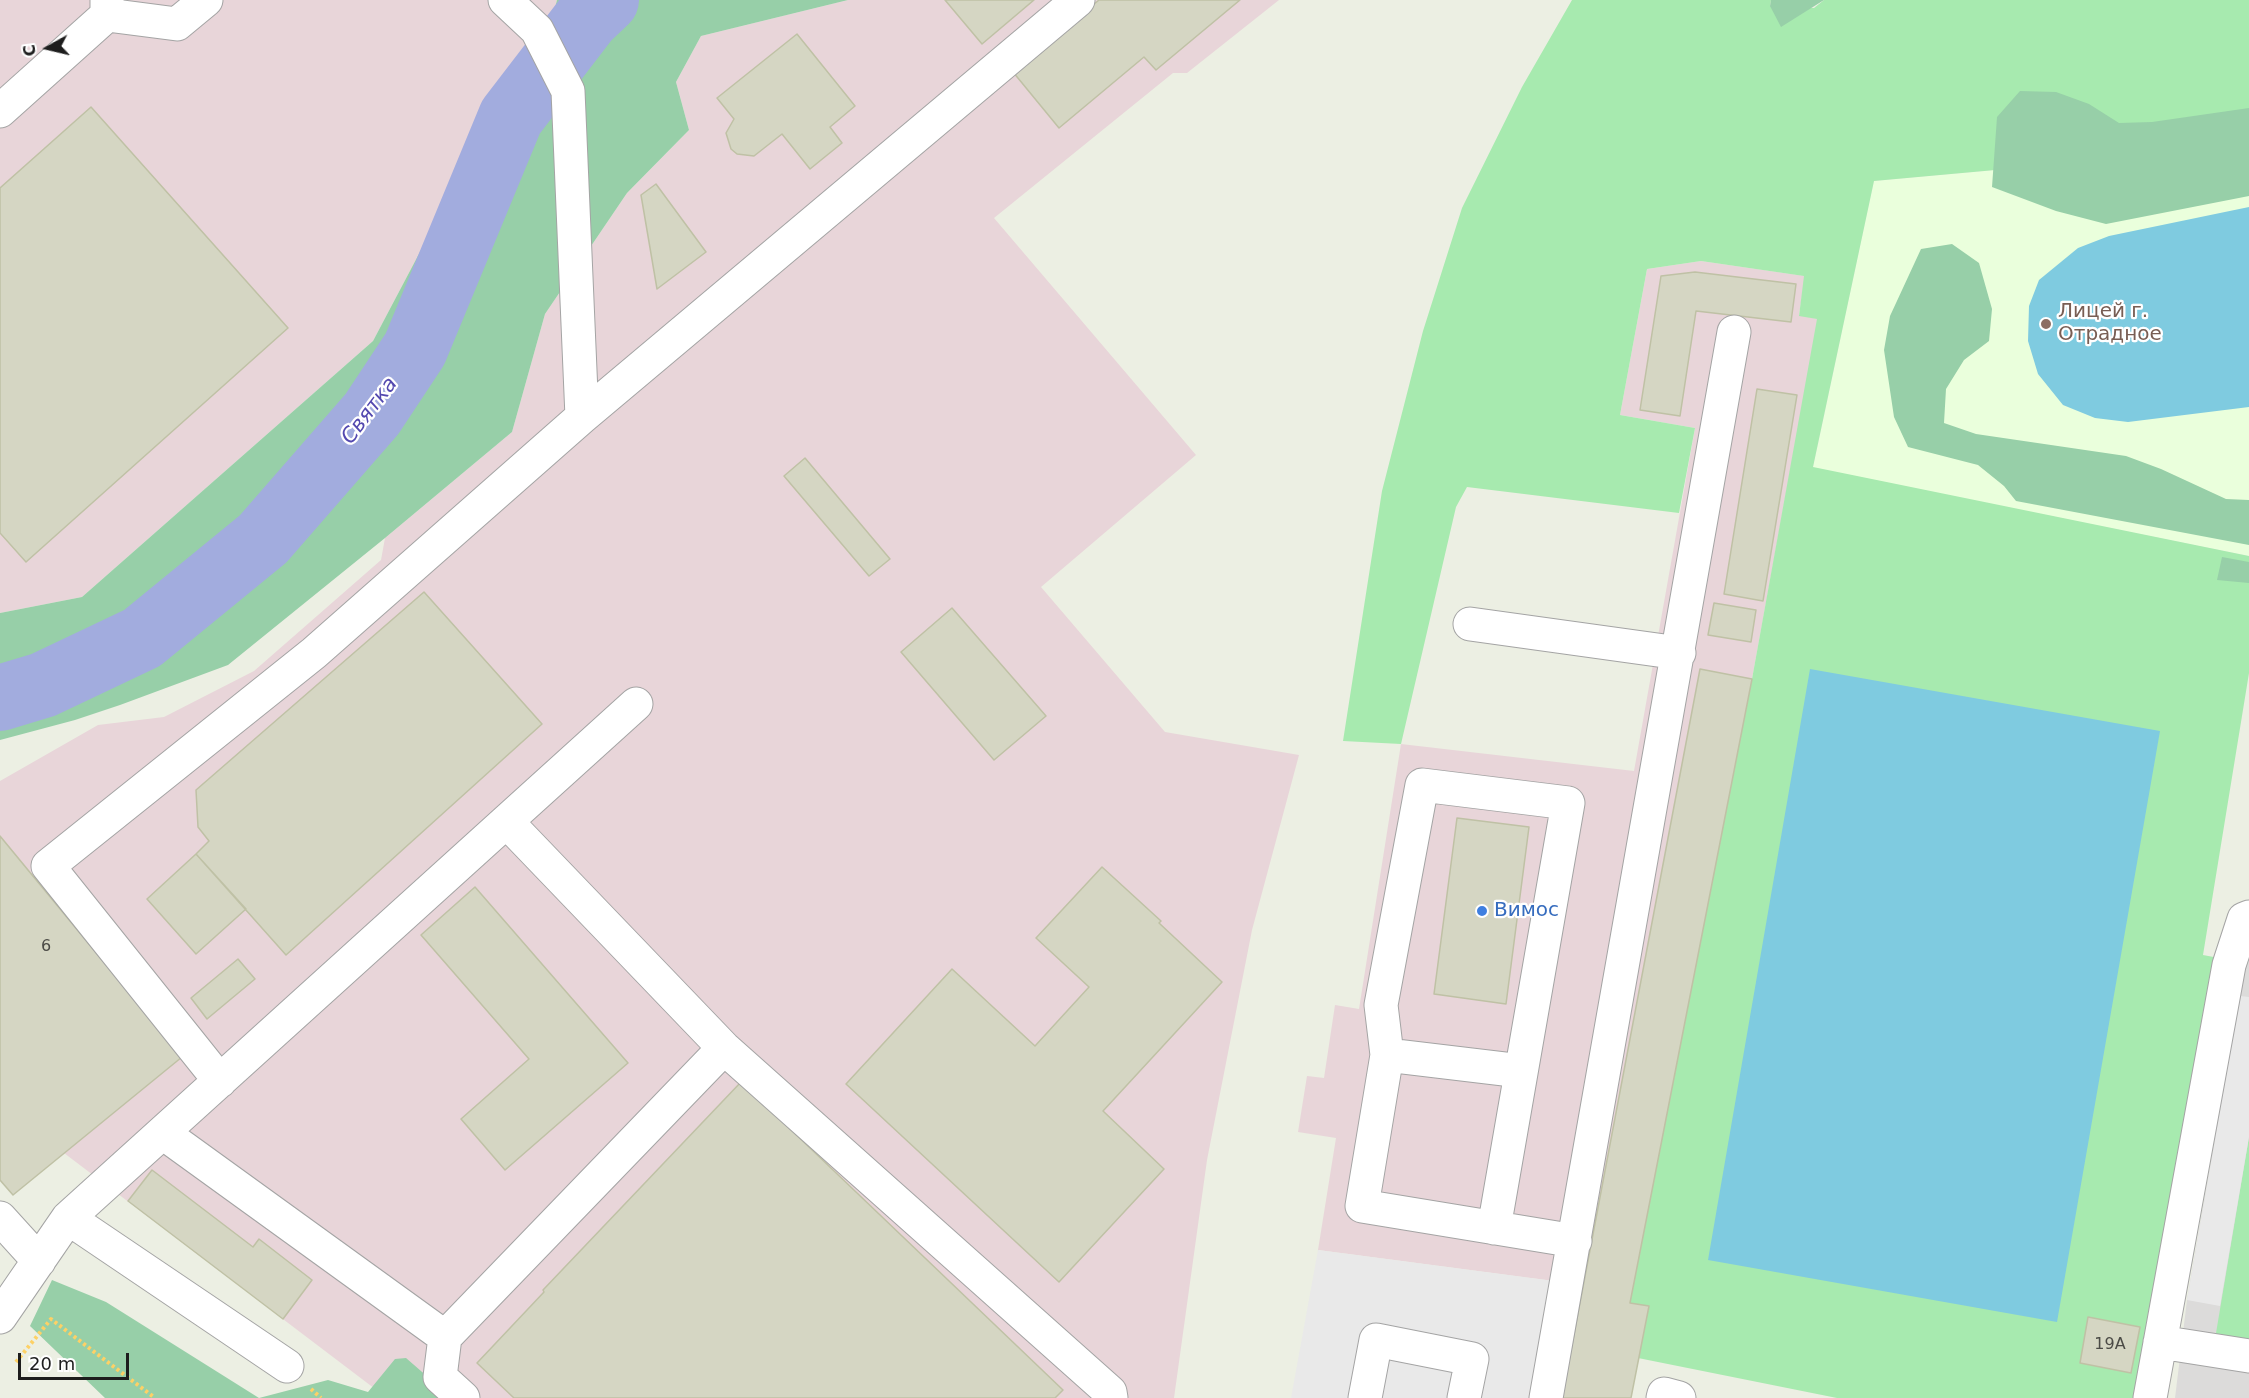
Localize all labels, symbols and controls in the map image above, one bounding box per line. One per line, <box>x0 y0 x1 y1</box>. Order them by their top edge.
north arrow <box>18 18 78 78</box>
text: С <box>19 43 40 58</box>
place label: Лицей г. Отрадное <box>2058 300 2162 347</box>
marker: Лицей г. Отрадное <box>2039 317 2053 331</box>
water label: Святка <box>337 372 403 450</box>
place label: Вимос <box>1494 899 1559 923</box>
marker: Вимос <box>1475 904 1489 918</box>
house number: 6 <box>41 937 51 957</box>
house number: 19А <box>2094 1335 2126 1355</box>
scale bar <box>21 1341 132 1379</box>
text: 20 m <box>29 1353 75 1374</box>

